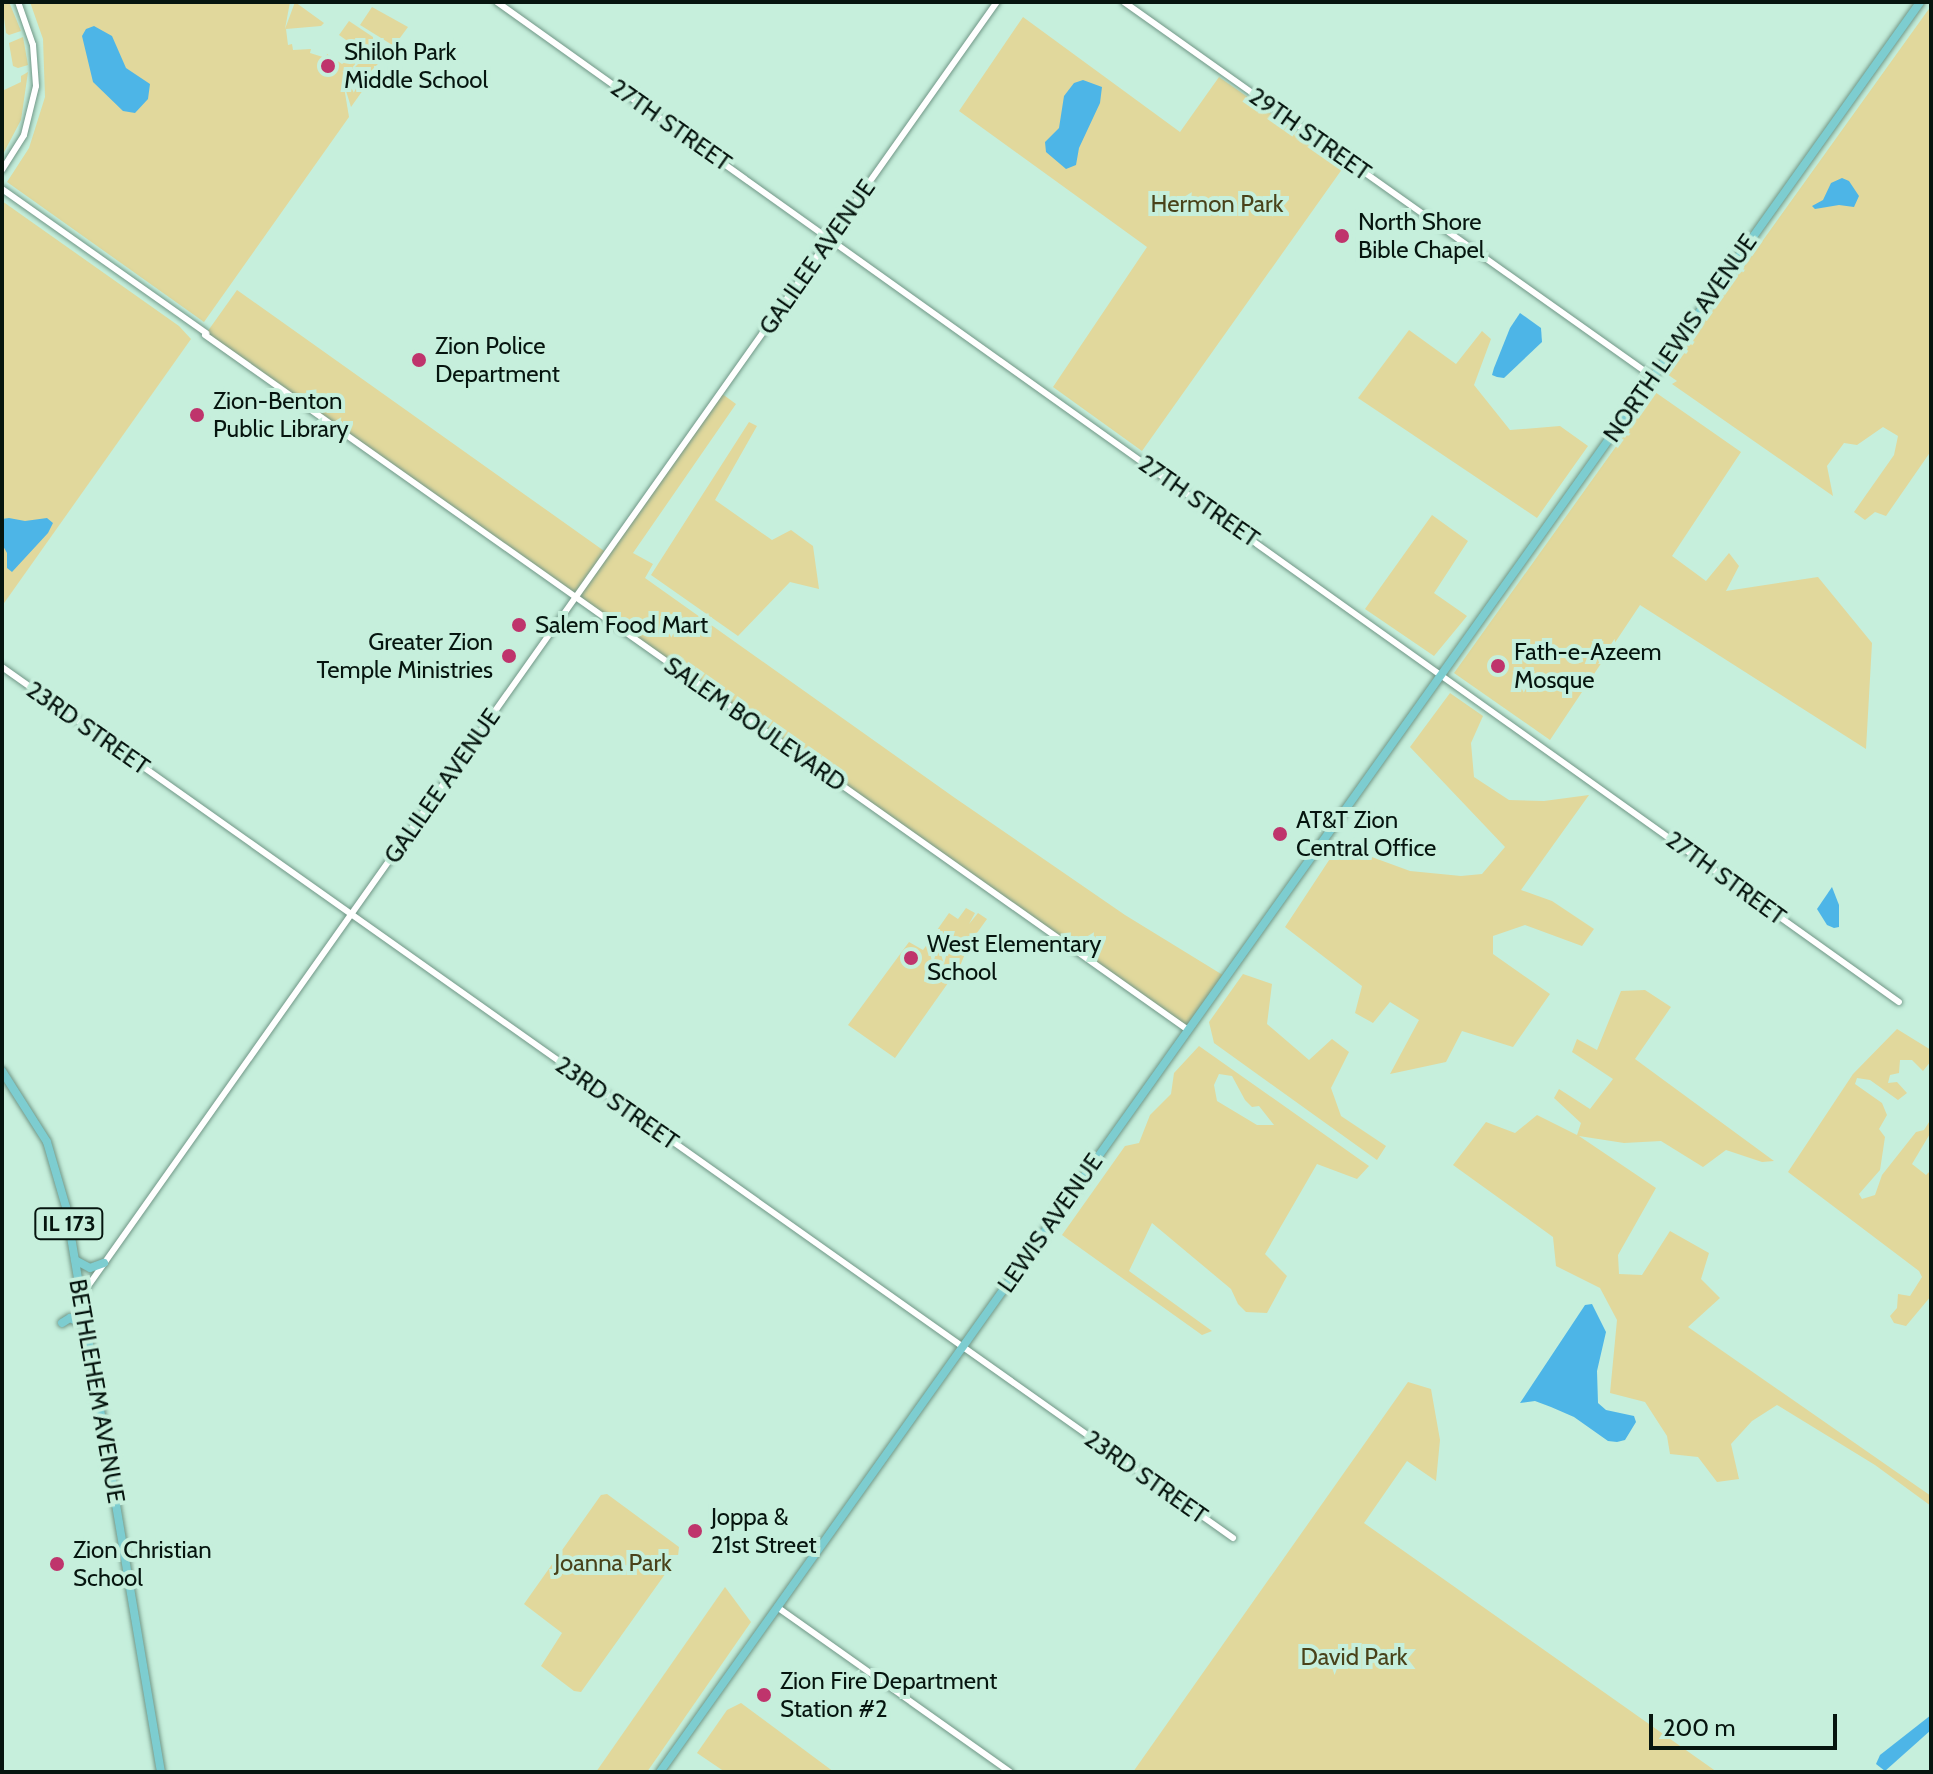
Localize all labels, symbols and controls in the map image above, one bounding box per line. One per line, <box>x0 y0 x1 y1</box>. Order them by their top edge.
place label: Shiloh Park Middle School <box>344 38 488 94</box>
marker: Shiloh Park Middle School <box>319 57 337 75</box>
street label: 27TH STREET <box>605 73 737 177</box>
street label: 29TH STREET <box>1244 81 1376 187</box>
street label: GALILEE AVENUE <box>753 174 881 340</box>
park label: Hermon Park <box>1151 190 1283 218</box>
place label: North Shore Bible Chapel <box>1358 208 1484 264</box>
marker: North Shore Bible Chapel <box>1333 227 1351 245</box>
street label: NORTH LEWIS AVENUE <box>1597 228 1763 448</box>
place label: Zion Police Department <box>435 332 560 388</box>
marker: Zion Police Department <box>410 351 428 369</box>
place label: Zion-Benton Public Library <box>213 387 349 443</box>
marker: Zion-Benton Public Library <box>188 406 206 424</box>
street label: 27TH STREET <box>1133 449 1265 553</box>
place label: Salem Food Mart <box>535 611 708 639</box>
marker: Salem Food Mart <box>510 616 528 634</box>
place label: Greater Zion Temple Ministries <box>316 628 493 684</box>
place label: Fath-e-Azeem Mosque <box>1514 638 1662 694</box>
marker: Greater Zion Temple Ministries <box>500 647 518 665</box>
street label: SALEM BOULEVARD <box>659 651 851 797</box>
marker: Fath-e-Azeem Mosque <box>1489 657 1507 675</box>
street label: 23RD STREET <box>21 675 155 781</box>
street label: GALILEE AVENUE <box>378 703 506 869</box>
place label: AT&T Zion Central Office <box>1296 806 1436 862</box>
marker: AT&T Zion Central Office <box>1271 825 1289 843</box>
street label: 27TH STREET <box>1661 825 1791 931</box>
place label: West Elementary School <box>927 930 1101 986</box>
marker: West Elementary School <box>902 949 920 967</box>
street label: 23RD STREET <box>550 1050 684 1156</box>
street label: LEWIS AVENUE <box>992 1148 1108 1298</box>
road number: IL 173 <box>33 1206 105 1242</box>
street label: BETHLEHEM AVENUE <box>63 1277 131 1505</box>
street label: 23RD STREET <box>1079 1424 1213 1530</box>
place label: Joppa & 21st Street <box>711 1503 817 1559</box>
marker: Joppa & 21st Street <box>686 1522 704 1540</box>
place label: Zion Christian School <box>73 1536 212 1592</box>
park label: Joanna Park <box>554 1549 672 1577</box>
marker: Zion Christian School <box>48 1555 66 1573</box>
park label: David Park <box>1300 1643 1408 1671</box>
place label: Zion Fire Department Station #2 <box>780 1667 997 1723</box>
marker: Zion Fire Department Station #2 <box>755 1686 773 1704</box>
scale bar <box>1653 1698 1841 1748</box>
text: 200 m <box>1663 1713 1736 1742</box>

